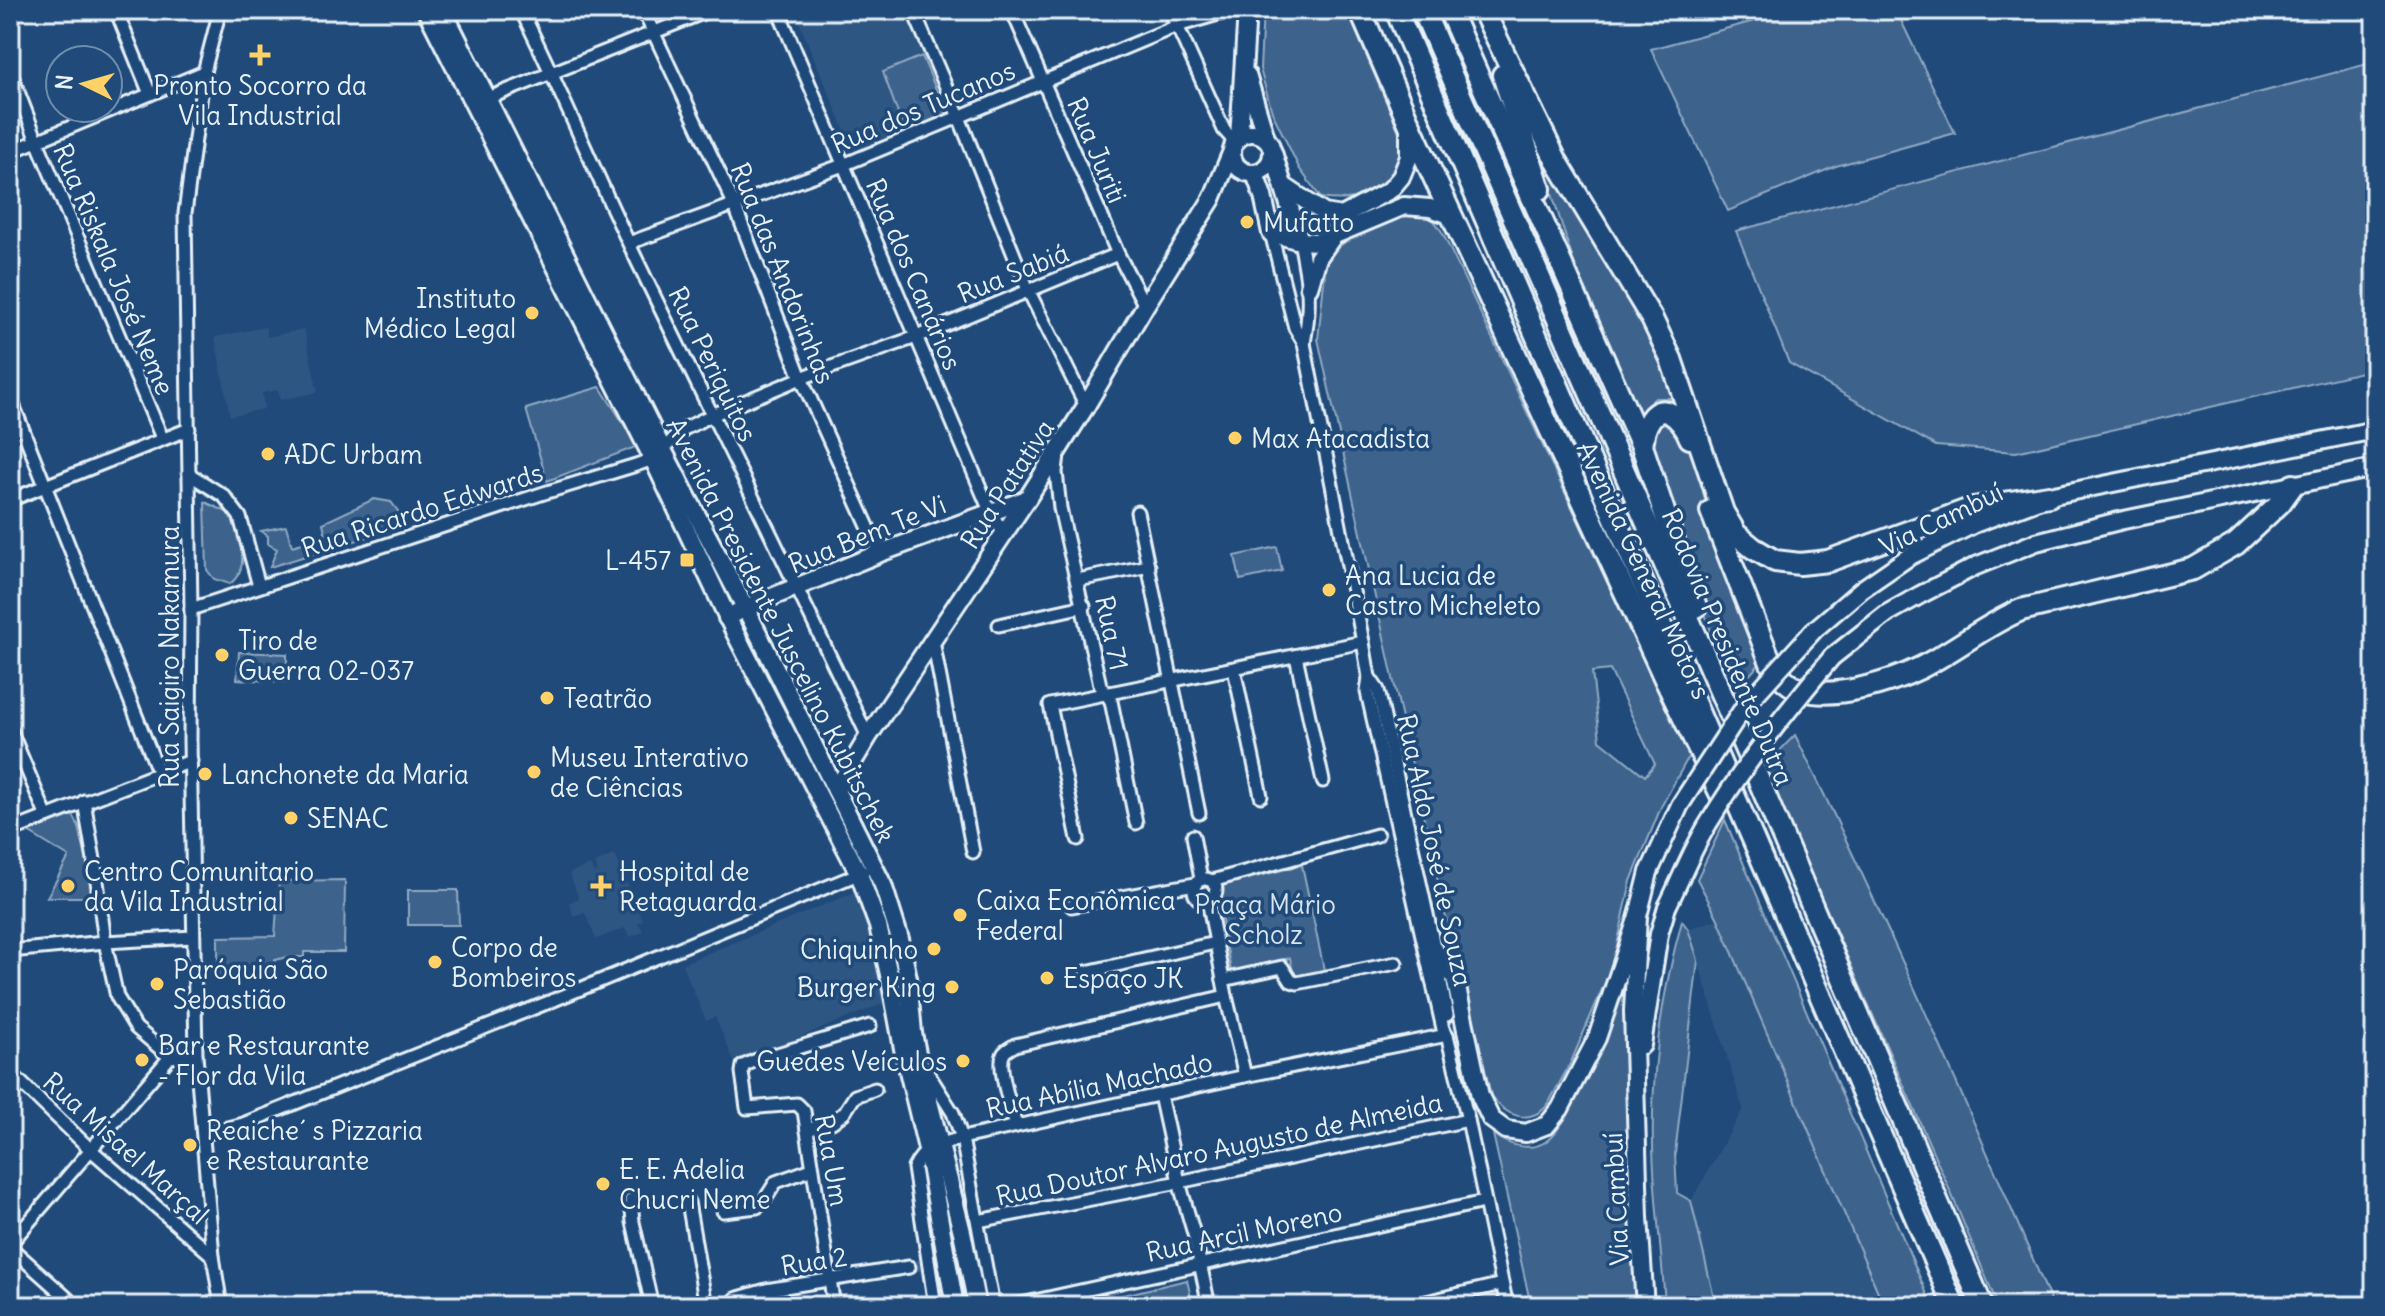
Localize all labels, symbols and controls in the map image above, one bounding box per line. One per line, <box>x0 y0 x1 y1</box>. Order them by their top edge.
north arrow <box>44 44 124 124</box>
marker: Pronto Socorro da Vila Industrial <box>249 44 271 66</box>
street label: Rua dos Tucanos <box>826 53 1020 161</box>
place label: Pronto Socorro da Vila Industrial <box>153 69 367 132</box>
text: N <box>49 73 79 91</box>
street label: Rua Juriti <box>1060 92 1134 208</box>
street label: Rua Riskala José Neme <box>46 138 182 400</box>
street label: Rua das Andorinhas <box>724 158 842 388</box>
street label: Rua dos Canários <box>859 173 969 375</box>
place label: Mufatto <box>1263 206 1354 239</box>
marker: Mufatto <box>1238 213 1256 231</box>
street label: Rua Sabiá <box>953 236 1073 310</box>
street label: Rua Periquitos <box>661 281 765 447</box>
place label: Instituto Médico Legal <box>364 282 516 345</box>
marker: Instituto Médico Legal <box>523 304 541 322</box>
street label: Avenida Presidente Juscelino Kubitschek <box>659 412 903 848</box>
street label: Rua Patativa <box>953 413 1061 555</box>
place label: Max Atacadista <box>1251 422 1430 455</box>
marker: Max Atacadista <box>1226 429 1244 447</box>
street label: Avenida General Motors <box>1570 436 1718 704</box>
place label: ADC Urbam <box>284 438 423 471</box>
marker: ADC Urbam <box>259 445 277 463</box>
street label: Rua Ricardo Edwards <box>297 455 547 565</box>
street label: Via Cambuí <box>1874 475 2008 563</box>
street label: Rua Bem Te Vi <box>784 487 950 581</box>
street label: Rodovia Presidente Dutra <box>1655 504 1801 790</box>
street label: Rua Saigiro Nakamura <box>153 526 186 788</box>
place label: L-457 <box>605 544 671 577</box>
marker: L-457 <box>678 551 696 569</box>
place label: Ana Lucia de Castro Micheleto <box>1345 559 1541 622</box>
marker: Ana Lucia de Castro Micheleto <box>1320 581 1338 599</box>
street label: Rua 71 <box>1088 593 1136 673</box>
place label: Tiro de Guerra 02-037 <box>238 624 414 687</box>
marker: Tiro de Guerra 02-037 <box>213 646 231 664</box>
place label: Teatrão <box>563 682 652 715</box>
marker: Teatrão <box>538 689 556 707</box>
street label: Rua Aldo José de Souza <box>1390 711 1480 989</box>
place label: Museu Interativo de Ciências <box>550 741 749 804</box>
place label: Lanchonete da Maria <box>221 758 469 791</box>
marker: Museu Interativo de Ciências <box>525 763 543 781</box>
marker: Lanchonete da Maria <box>196 765 214 783</box>
place label: SENAC <box>307 802 389 835</box>
marker: SENAC <box>282 809 300 827</box>
place label: Centro Comunitario da Vila Industrial <box>84 855 314 918</box>
place label: Hospital de Retaguarda <box>619 855 757 918</box>
marker: Hospital de Retaguarda <box>590 875 612 897</box>
marker: Centro Comunitario da Vila Industrial <box>59 877 77 895</box>
place label: Caixa Econômica Federal <box>976 884 1176 947</box>
park label: Praça Mário Scholz <box>1194 888 1336 951</box>
marker: Caixa Econômica Federal <box>951 906 969 924</box>
place label: Corpo de Bombeiros <box>451 931 576 994</box>
place label: Chiquinho <box>800 933 918 966</box>
marker: Chiquinho <box>925 940 943 958</box>
place label: Paróquia São Sebastião <box>173 953 328 1016</box>
marker: Corpo de Bombeiros <box>426 953 444 971</box>
place label: Espaço JK <box>1063 962 1183 995</box>
marker: Espaço JK <box>1038 969 1056 987</box>
place label: Burger King <box>797 971 936 1004</box>
marker: Paróquia São Sebastião <box>148 975 166 993</box>
marker: Burger King <box>943 978 961 996</box>
place label: Bar e Restaurante - Flor da Vila <box>158 1029 370 1092</box>
place label: Guedes Veículos <box>756 1045 947 1078</box>
street label: Rua Abília Machado <box>983 1045 1215 1125</box>
marker: Bar e Restaurante - Flor da Vila <box>133 1051 151 1069</box>
marker: Guedes Veículos <box>954 1052 972 1070</box>
street label: Rua Misael Marçal <box>36 1065 216 1231</box>
street label: Rua Doutor Alvaro Augusto de Almeida <box>993 1086 1445 1212</box>
street label: Rua Um <box>808 1111 856 1209</box>
place label: Reaiche´ s Pizzaria e Restaurante <box>206 1114 423 1177</box>
street label: Via Cambuí <box>1596 1132 1636 1266</box>
marker: Reaiche´ s Pizzaria e Restaurante <box>181 1136 199 1154</box>
place label: E. E. Adelia Chucri Neme <box>619 1153 770 1216</box>
marker: E. E. Adelia Chucri Neme <box>594 1175 612 1193</box>
street label: Rua Arcil Moreno <box>1143 1195 1345 1269</box>
street label: Rua 2 <box>778 1239 850 1283</box>

